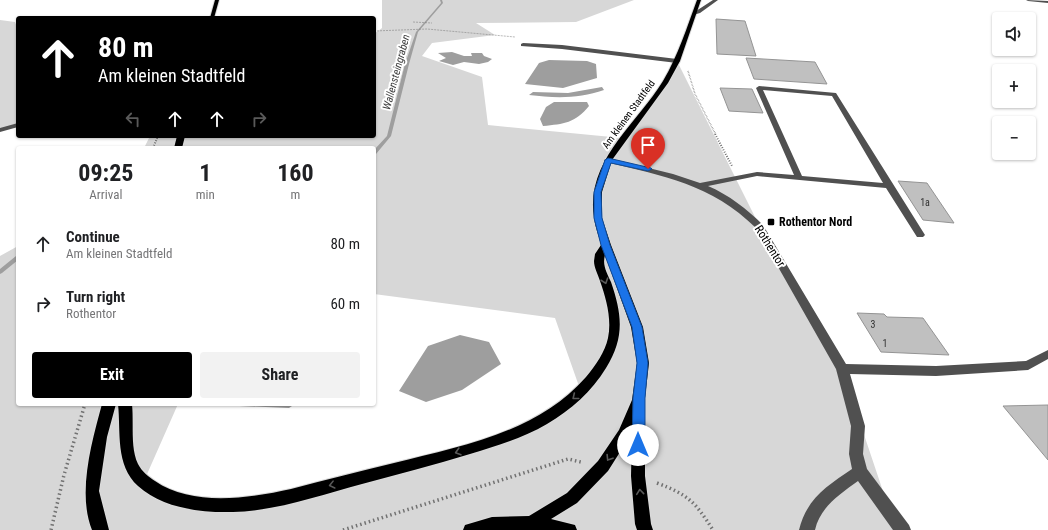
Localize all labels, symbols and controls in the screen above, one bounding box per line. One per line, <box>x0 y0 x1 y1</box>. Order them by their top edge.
map controls <box>992 12 1036 160</box>
button: sound <box>992 12 1036 56</box>
text: 80 m <box>98 31 154 64</box>
icon: ahead <box>32 32 84 84</box>
water label: Wallensteingraben <box>380 33 413 111</box>
button: + <box>992 64 1036 108</box>
text: Am kleinen Stadtfeld <box>98 65 245 86</box>
street label: Am kleinen Stadtfeld <box>600 78 657 151</box>
icon: left <box>122 108 144 130</box>
icon: ahead <box>164 108 186 130</box>
icon: ahead <box>206 108 228 130</box>
icon: right <box>248 108 270 130</box>
button: − <box>992 116 1036 160</box>
pin <box>631 128 665 169</box>
icon: arrive <box>637 134 659 156</box>
text: 09:25 <box>78 159 133 187</box>
text: 1 <box>199 159 211 187</box>
text: 160 <box>277 159 314 187</box>
text: Arrival <box>89 187 122 202</box>
text: min <box>196 187 215 202</box>
text: m <box>291 187 300 202</box>
house number: 1a <box>920 197 930 208</box>
place label: Rothentor Nord <box>779 215 852 229</box>
marker: Rothentor Nord <box>766 217 776 227</box>
street label: Rothentor <box>752 223 788 270</box>
text: Continue <box>66 228 120 246</box>
icon: ahead <box>32 233 54 255</box>
text: 80 m <box>330 235 360 253</box>
text: Am kleinen Stadtfeld <box>66 246 172 261</box>
one-way arrow <box>600 277 609 284</box>
text: Turn right <box>66 288 125 306</box>
icon: right <box>32 293 54 315</box>
text: 60 m <box>330 295 360 313</box>
text: Rothentor <box>66 306 116 321</box>
house number: 3 <box>871 319 876 330</box>
house number: 1 <box>883 338 887 349</box>
button: Exit <box>32 352 192 398</box>
button: Share <box>200 352 360 398</box>
one-way arrow <box>572 392 579 399</box>
position arrow <box>617 424 659 466</box>
one-way arrow <box>455 447 462 456</box>
one-way arrow <box>606 453 613 460</box>
one-way arrow <box>329 480 336 488</box>
one-way arrow <box>635 488 644 495</box>

